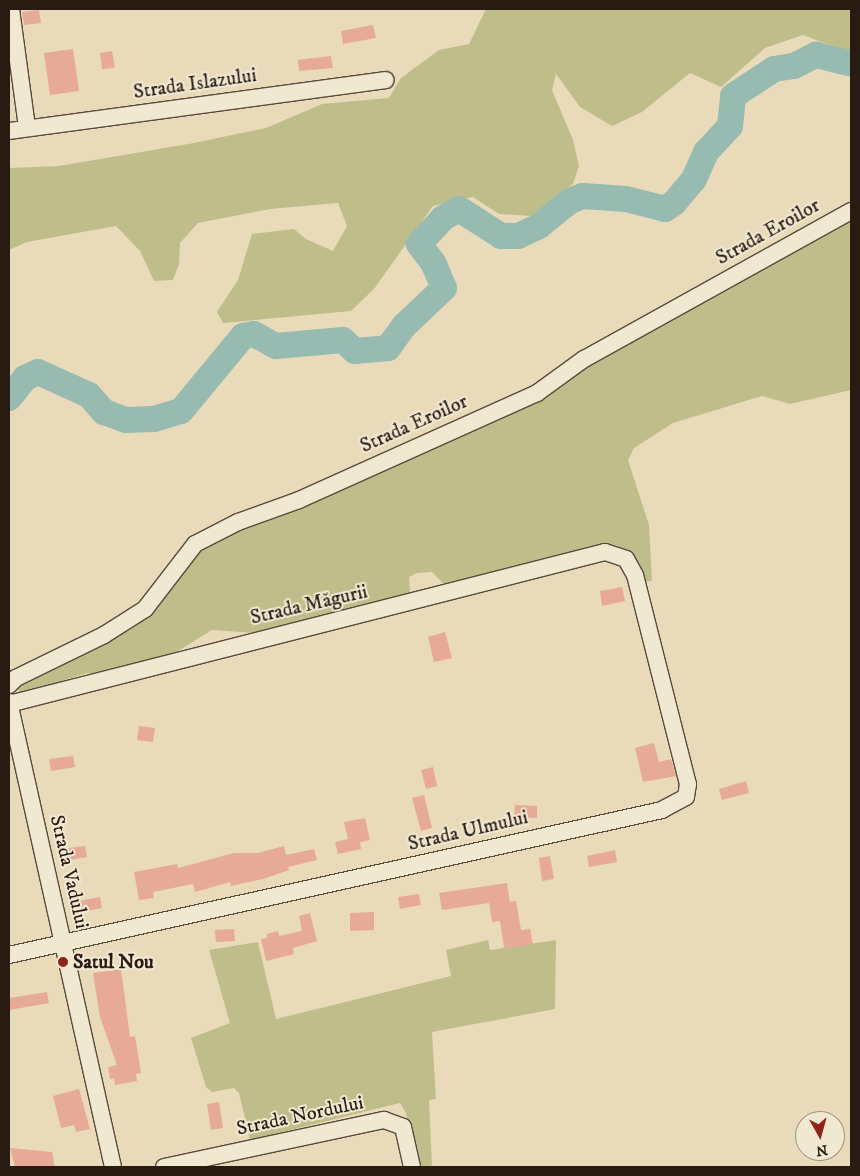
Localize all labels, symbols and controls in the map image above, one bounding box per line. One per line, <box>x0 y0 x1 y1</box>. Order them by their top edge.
street label: Strada Islazului <box>132 63 258 105</box>
street label: Strada Eroilor <box>712 194 824 270</box>
street label: Strada Eroilor <box>357 390 471 458</box>
street label: Strada Măgurii <box>248 580 370 630</box>
street label: Strada Ulmului <box>406 806 530 856</box>
street label: Strada Vadului <box>44 813 94 931</box>
place label: Satul Nou <box>73 950 154 974</box>
marker: Satul Nou <box>57 956 69 968</box>
street label: Strada Nordului <box>234 1091 366 1141</box>
north arrow <box>795 1111 845 1161</box>
text: N <box>815 1140 829 1160</box>

